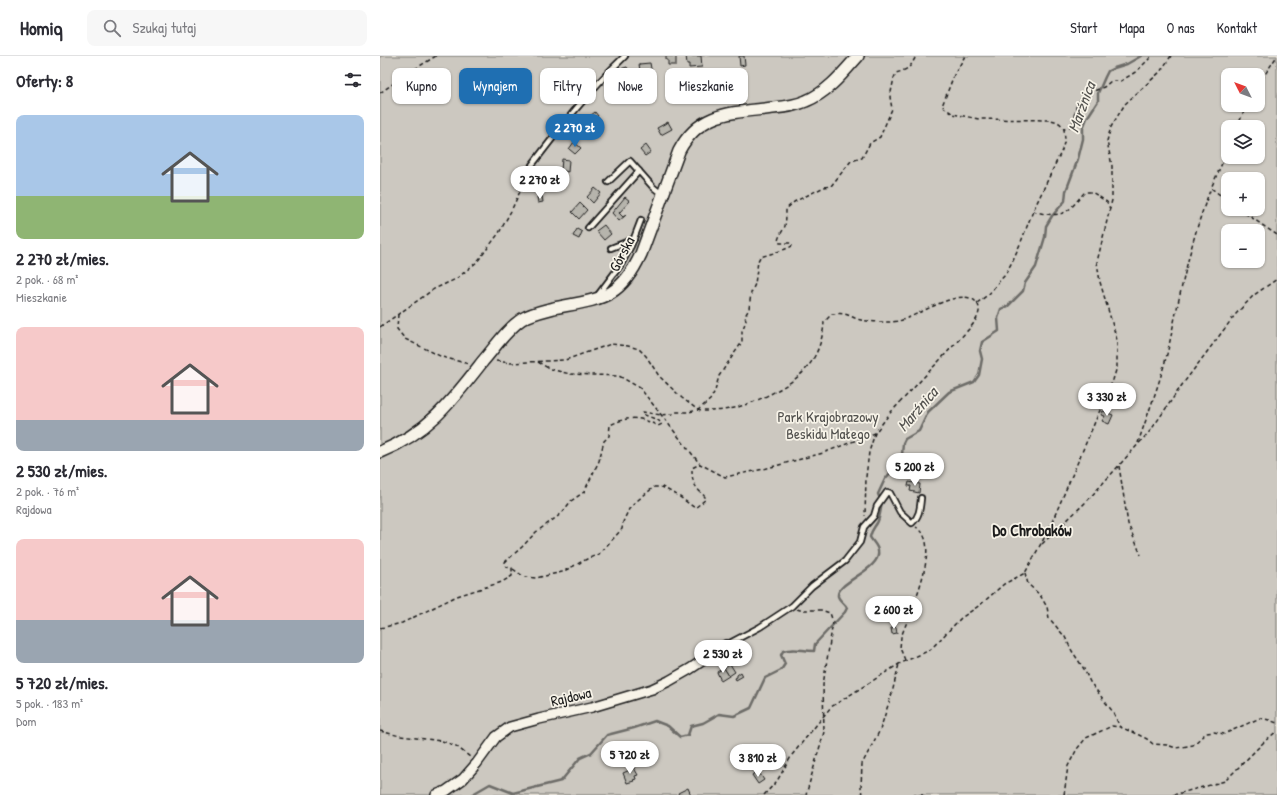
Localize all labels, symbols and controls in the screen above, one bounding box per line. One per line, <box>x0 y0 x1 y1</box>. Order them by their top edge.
search box <box>87 10 367 46</box>
text: Homiq <box>20 15 63 41</box>
icon: search <box>101 17 123 39</box>
text: Szukaj tutaj <box>133 17 197 38</box>
text: Start <box>1070 18 1097 37</box>
text: Mapa <box>1119 18 1145 37</box>
text: O nas <box>1167 18 1195 37</box>
text: Kontakt <box>1217 18 1257 37</box>
chip: Kupno <box>392 68 451 104</box>
chip: Wynajem <box>459 68 532 104</box>
chip: Filtry <box>540 68 596 104</box>
chip: Nowe <box>604 68 657 104</box>
chip: Mieszkanie <box>665 68 748 104</box>
north arrow <box>1221 68 1265 112</box>
map controls <box>1221 68 1265 268</box>
text: Oferty: 8 <box>16 69 73 92</box>
icon: filters <box>342 69 364 91</box>
water label: Marźnica <box>1062 77 1101 135</box>
pin: 2 270 zł <box>534 114 616 148</box>
text: 2 270 zł <box>555 118 595 136</box>
button: layers <box>1221 120 1265 164</box>
icon: home <box>154 141 226 213</box>
pin: 2 270 zł <box>499 166 581 200</box>
text: 2 270 zł <box>520 170 560 188</box>
button: + <box>1221 172 1265 216</box>
button: − <box>1221 224 1265 268</box>
street label: Górska <box>604 232 640 275</box>
text: 2 270 zł/mies. <box>16 247 109 270</box>
text: 2 pok. · 68 m² <box>16 270 78 288</box>
text: Mieszkanie <box>16 288 67 306</box>
icon: home <box>154 353 226 425</box>
water label: Marźnica <box>892 381 944 436</box>
pin: 3 330 zł <box>1066 383 1148 417</box>
text: 3 330 zł <box>1087 387 1127 405</box>
park label: Park Krajobrazowy Beskidu Małego <box>777 406 879 444</box>
pin: 5 200 zł <box>874 453 956 487</box>
text: 5 200 zł <box>895 457 935 475</box>
text: 2 530 zł/mies. <box>16 459 107 482</box>
text: 2 pok. · 76 m² <box>16 482 79 500</box>
text: Rajdowa <box>16 500 51 518</box>
district label: Do Chrobaków <box>992 519 1072 541</box>
icon: home <box>154 565 226 637</box>
pin: 2 600 zł <box>853 596 935 630</box>
text: 2 600 zł <box>874 600 914 618</box>
pin: 2 530 zł <box>682 640 764 674</box>
text: 2 530 zł <box>703 644 743 662</box>
text: 5 720 zł/mies. <box>16 671 108 694</box>
street label: Rajdowa <box>549 682 593 711</box>
text: 5 pok. · 183 m² <box>16 694 83 712</box>
text: Dom <box>16 712 36 730</box>
pin: 5 720 zł <box>589 741 671 775</box>
pin: 3 810 zł <box>717 744 799 778</box>
text: 5 720 zł <box>610 745 650 763</box>
text: 3 810 zł <box>739 748 777 766</box>

